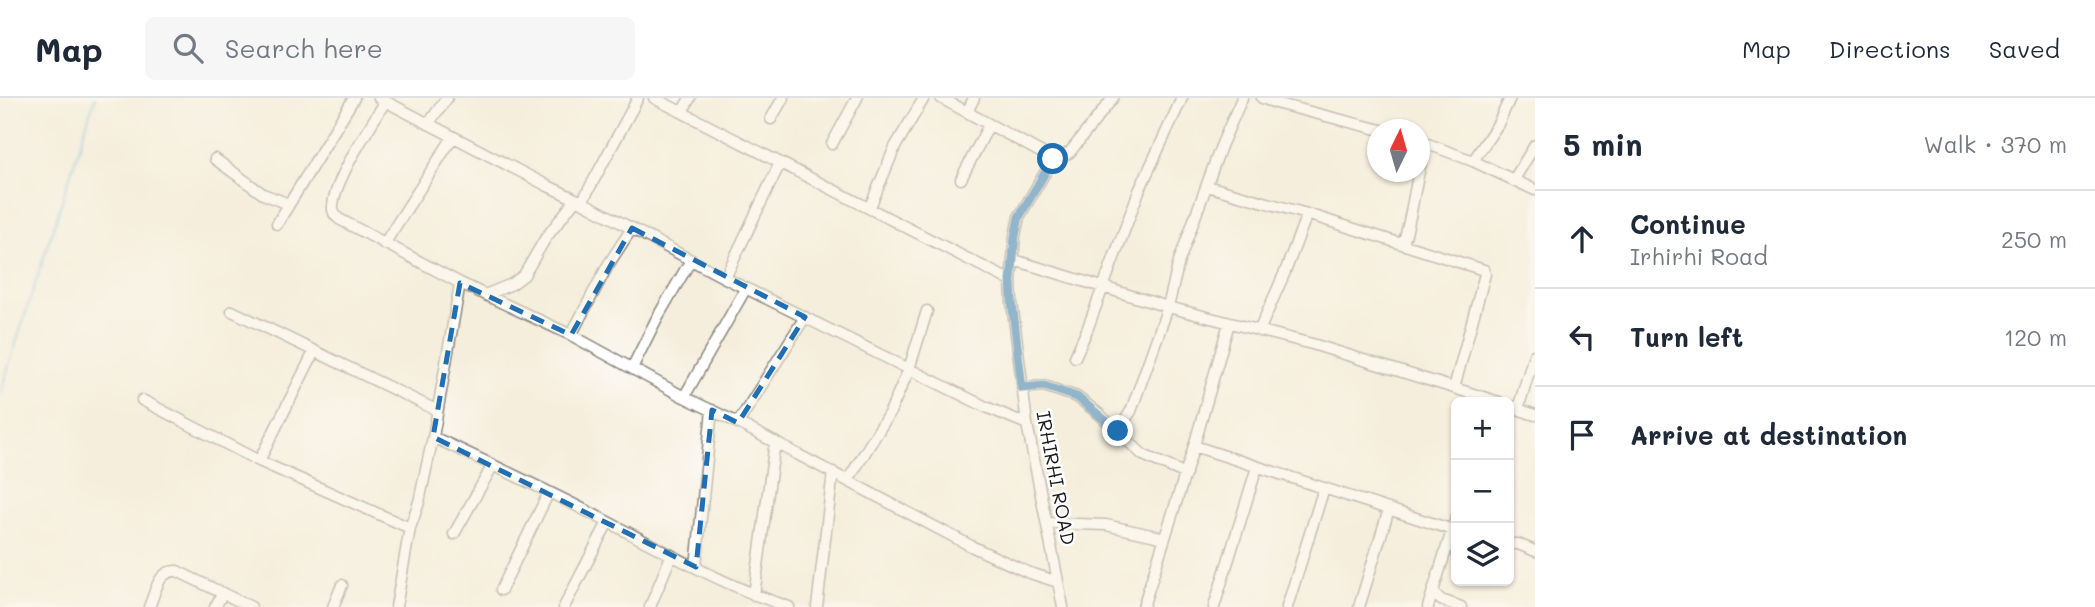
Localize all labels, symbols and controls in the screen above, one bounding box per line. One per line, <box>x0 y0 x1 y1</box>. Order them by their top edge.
search box <box>145 17 635 80</box>
text: Map <box>35 27 103 70</box>
icon: search <box>169 29 207 67</box>
text: Search here <box>225 31 383 65</box>
text: Map <box>1742 33 1791 64</box>
text: Directions <box>1829 33 1951 64</box>
text: Saved <box>1989 33 2060 64</box>
north arrow <box>1367 119 1430 182</box>
text: 5 min <box>1563 124 1643 164</box>
text: Walk · 370 m <box>1924 129 2067 159</box>
route start <box>1037 143 1068 174</box>
text: Continue <box>1630 207 1746 241</box>
icon: ahead <box>1563 220 1601 258</box>
text: 250 m <box>2001 224 2067 254</box>
text: Irhirhi Road <box>1630 241 1768 271</box>
icon: left <box>1563 318 1601 356</box>
text: Turn left <box>1630 320 1743 354</box>
text: 120 m <box>2004 322 2067 352</box>
map controls <box>1451 397 1514 586</box>
button: + <box>1451 397 1514 460</box>
street label: IRHIRHI ROAD <box>1031 409 1082 547</box>
route end <box>1102 415 1133 446</box>
icon: arrive <box>1563 416 1601 454</box>
text: Arrive at destination <box>1630 418 1907 452</box>
button: − <box>1451 460 1514 523</box>
button: layers <box>1451 523 1514 586</box>

